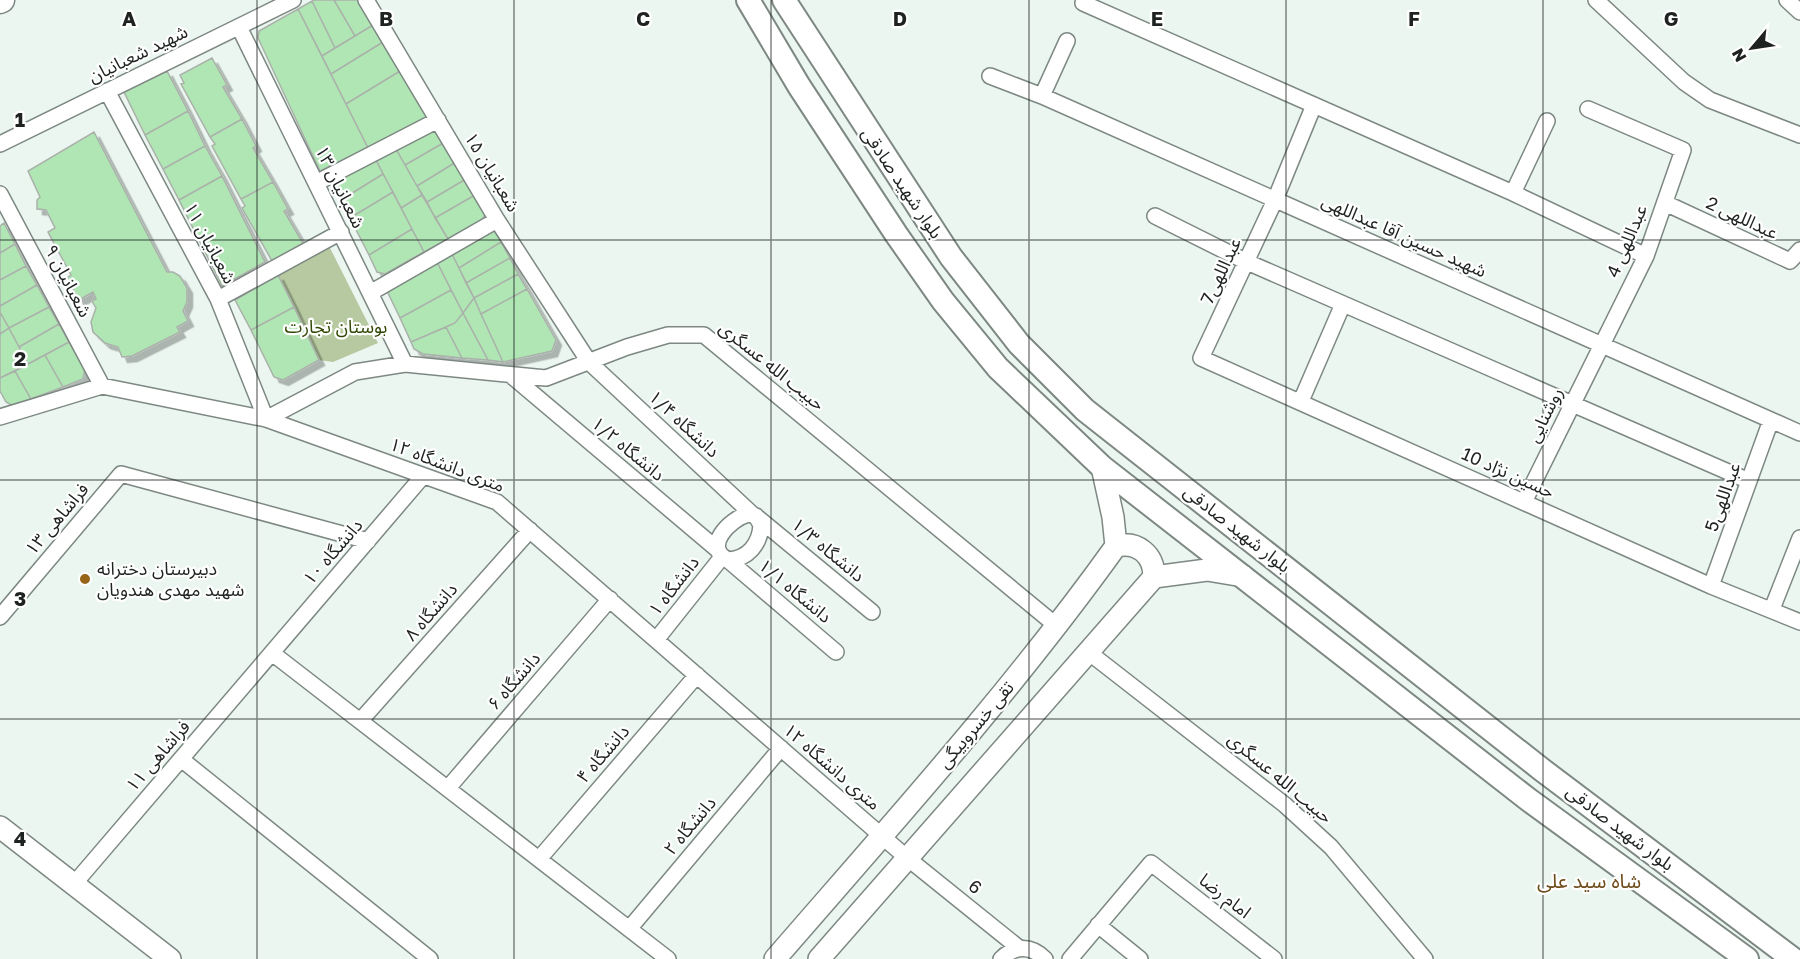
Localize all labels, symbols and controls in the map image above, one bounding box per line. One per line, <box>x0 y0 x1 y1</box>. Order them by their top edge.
text: A <box>122 6 136 30</box>
text: B <box>379 6 393 30</box>
text: C <box>636 6 650 30</box>
text: D <box>893 6 907 30</box>
text: E <box>1151 6 1163 30</box>
text: F <box>1408 6 1420 30</box>
text: G <box>1664 6 1678 30</box>
north arrow <box>1722 18 1782 78</box>
street label: شهید شعبانیان <box>84 20 191 88</box>
text: N <box>1727 45 1751 65</box>
text: 1 <box>15 107 25 131</box>
street label: بلوار شهید صادقی <box>857 123 948 243</box>
street label: شعبانیان ۱۵ <box>460 128 525 216</box>
street label: شعبانیان ۱۳ <box>311 142 370 232</box>
street label: شهید حسین آقا عبداللهی <box>1318 189 1490 282</box>
street label: عبداللهی 2 <box>1703 191 1782 244</box>
street label: شعبانیان ۱۱ <box>179 198 242 288</box>
street label: عبداللهی 4 <box>1601 201 1652 281</box>
street label: عبداللهی7 <box>1195 234 1246 308</box>
street label: شعبانیان ۹ <box>40 241 97 321</box>
park label: بوستان تجارت <box>285 315 387 338</box>
street label: حبیب الله عسگری <box>715 316 830 415</box>
text: 2 <box>14 346 26 370</box>
street label: روشنایی <box>1521 383 1568 446</box>
street label: دانشگاه ۱/۴ <box>645 385 725 461</box>
street label: دانشگاه ۱/۲ <box>588 411 670 485</box>
street label: ۱۲ متری دانشگاه <box>386 432 508 497</box>
street label: حسین نژاد 10 <box>1458 442 1558 503</box>
street label: عبداللهی5 <box>1699 459 1746 535</box>
street label: فراشاهی ۱۳ <box>20 478 93 559</box>
street label: بلوار شهید صادقی <box>1179 480 1295 578</box>
street label: دانشگاه ۱/۳ <box>788 512 870 586</box>
street label: دانشگاه ۱۰ <box>298 514 367 589</box>
street label: دانشگاه ۱ <box>643 551 703 620</box>
street label: دانشگاه ۱/۱ <box>755 553 837 627</box>
place label: دبیرستان دخترانه شهید مهدی هندویان <box>97 557 244 601</box>
marker: دبیرستان دخترانه شهید مهدی هندویان <box>78 572 92 586</box>
street label: دانشگاه ۸ <box>399 578 461 645</box>
text: 3 <box>14 586 26 610</box>
street label: دانشگاه ۶ <box>482 647 544 714</box>
street label: تقی خسروبیگی <box>932 676 1019 773</box>
street label: فراشاهی ۱۱ <box>120 715 195 796</box>
street label: ۱۲ متری دانشگاه <box>779 718 886 815</box>
street label: دانشگاه ۴ <box>571 720 633 787</box>
street label: حبیب الله عسگری <box>1223 727 1337 828</box>
street label: بلوار شهید صادقی <box>1562 779 1679 876</box>
street label: دانشگاه ۲ <box>658 792 720 859</box>
text: 4 <box>14 826 26 850</box>
street label: امام رضا <box>1193 868 1256 925</box>
district label: شاه سید علی <box>1537 868 1641 893</box>
street label: 6 <box>964 874 987 898</box>

